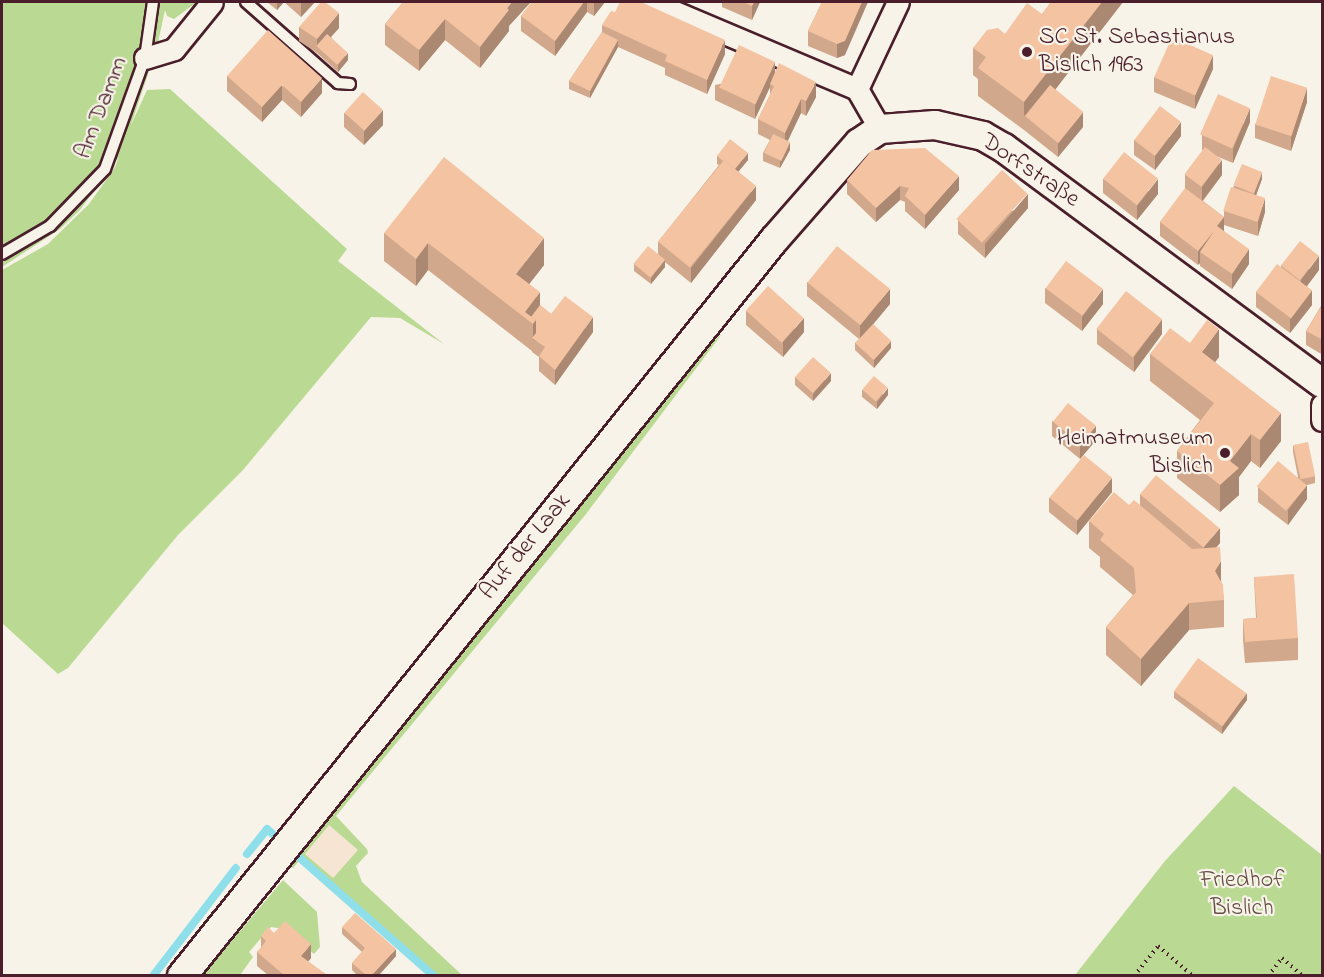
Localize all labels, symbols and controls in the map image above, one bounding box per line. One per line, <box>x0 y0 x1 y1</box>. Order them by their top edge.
place label: SC St. Sebastianus Bislich 1963 <box>1039 24 1235 80</box>
marker: SC St. Sebastianus Bislich 1963 <box>1020 45 1034 59</box>
street label: Am Damm <box>69 53 135 163</box>
street label: Dorfstraße <box>975 128 1085 214</box>
place label: Heimatmuseum Bislich <box>1057 425 1213 481</box>
marker: Heimatmuseum Bislich <box>1218 446 1232 460</box>
street label: Auf der Laak <box>474 488 578 606</box>
park label: Friedhof Bislich <box>1200 867 1284 923</box>

